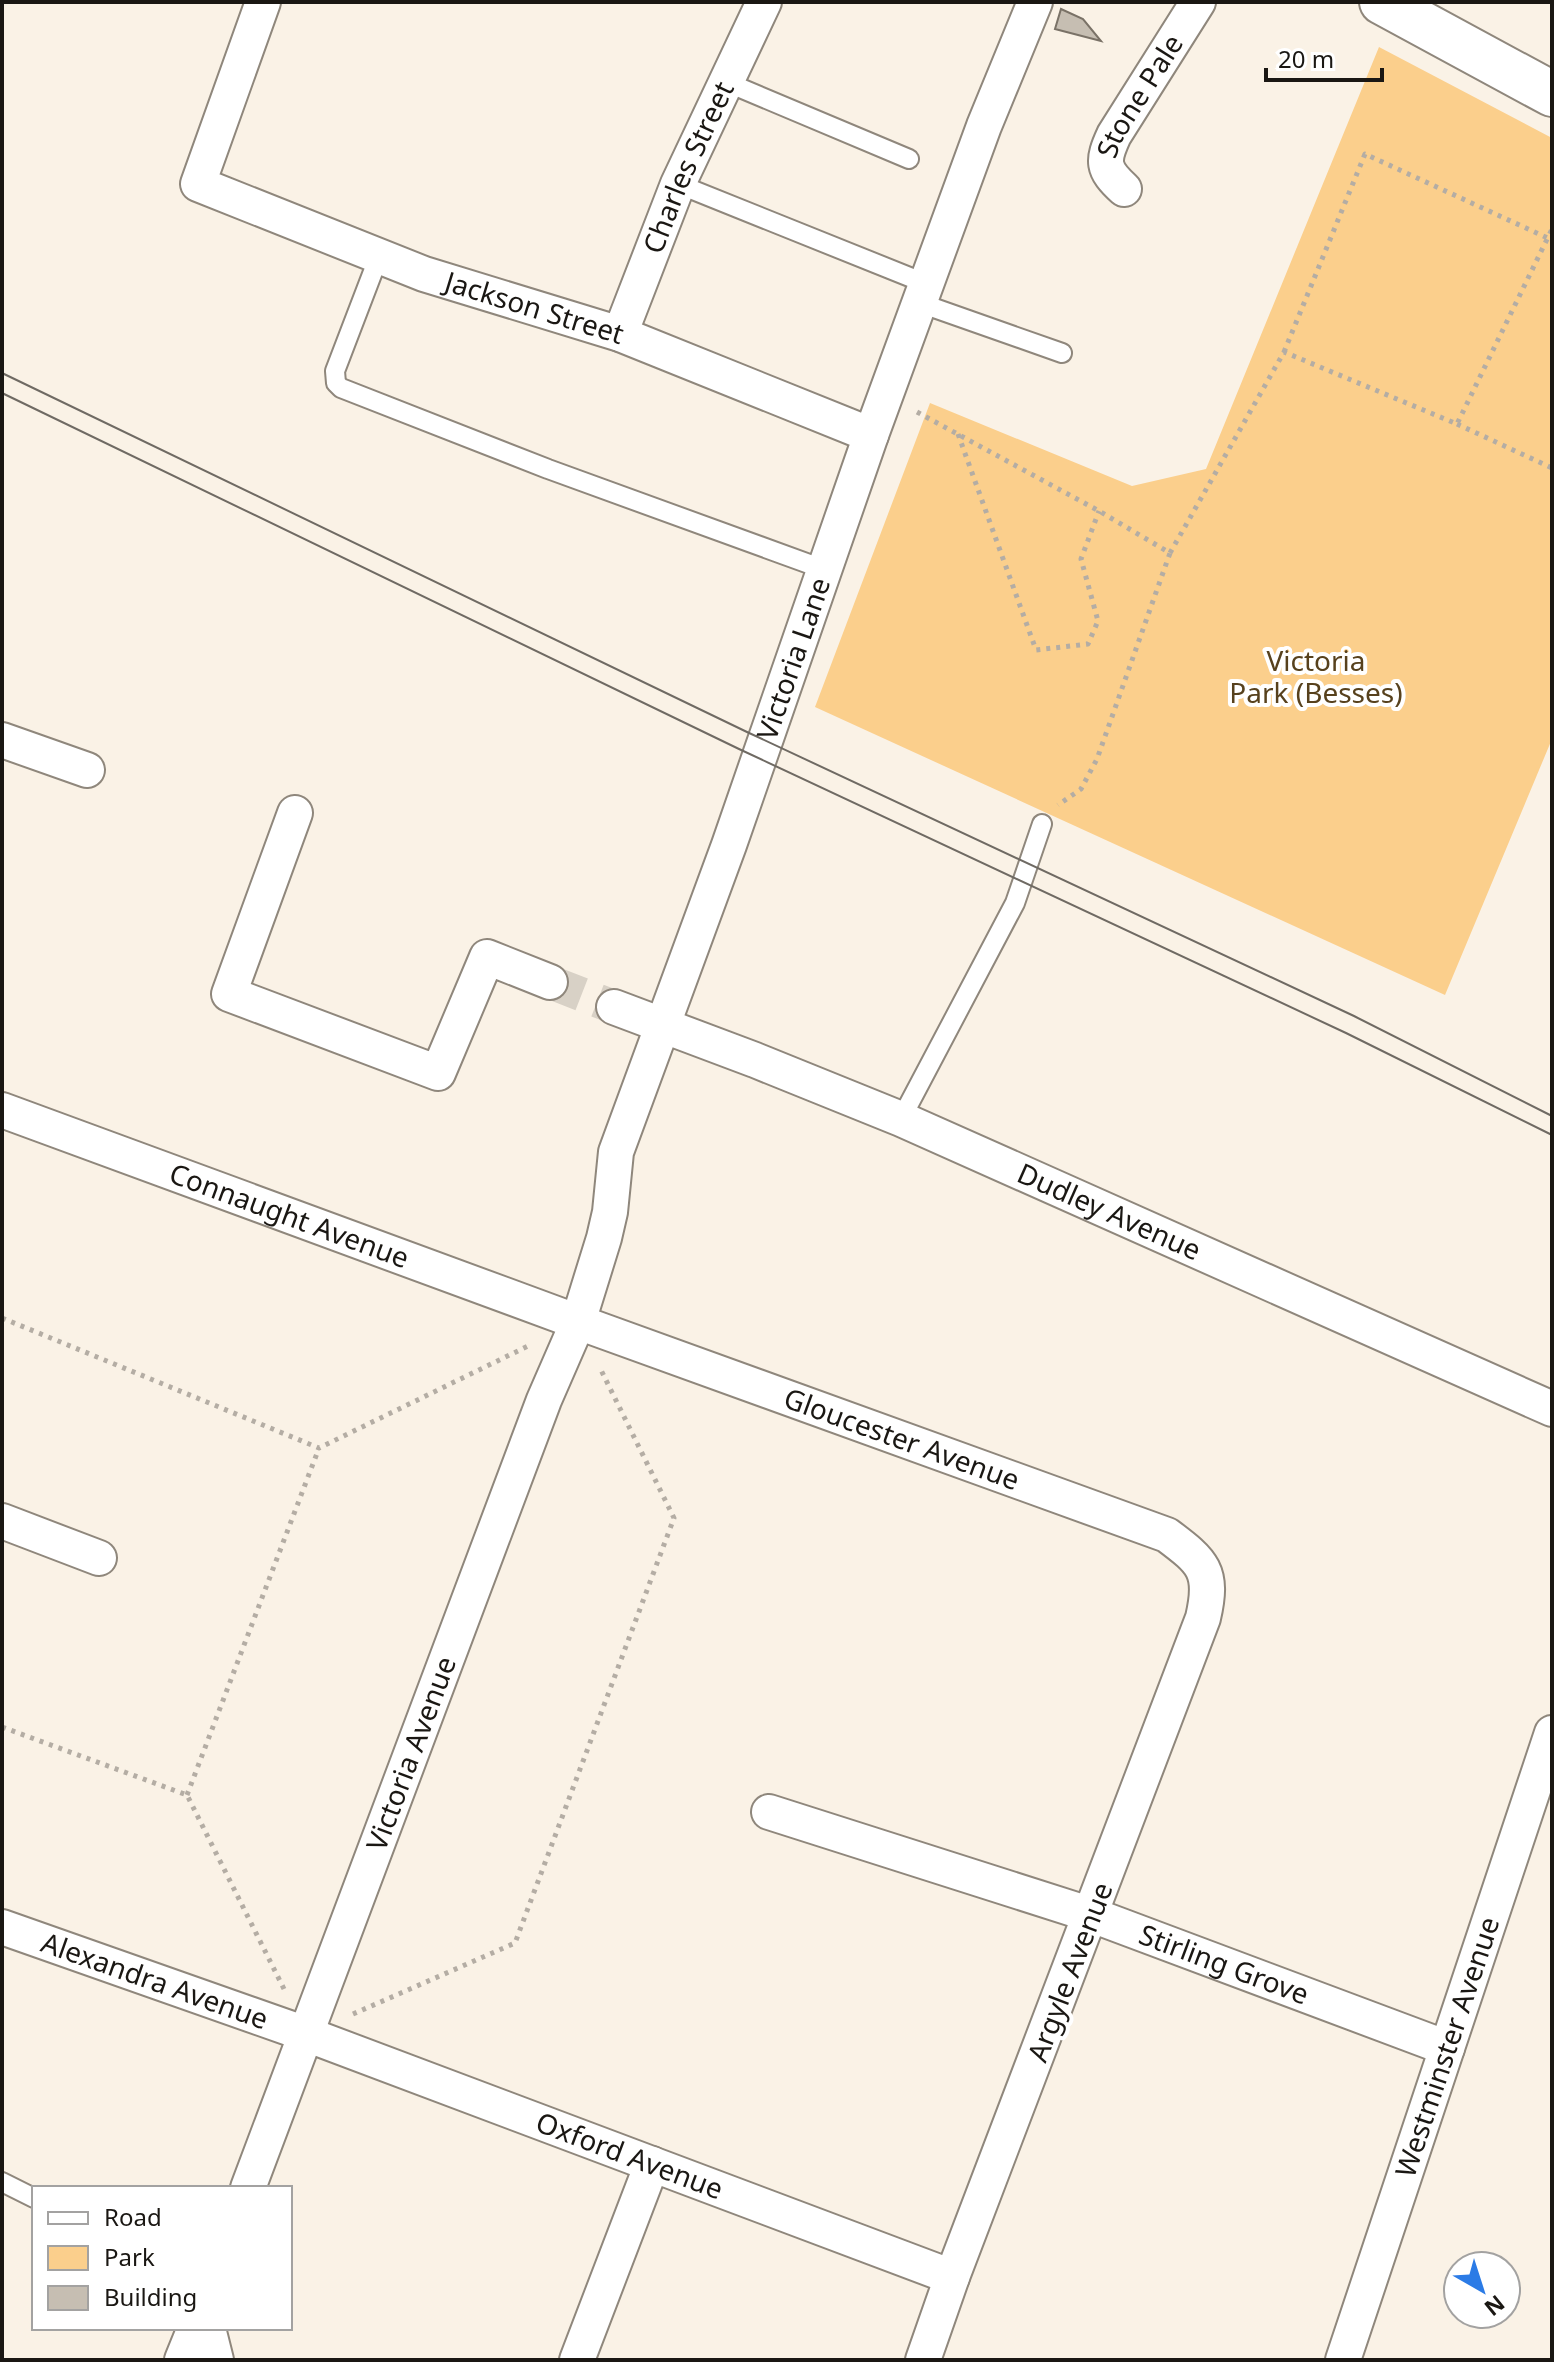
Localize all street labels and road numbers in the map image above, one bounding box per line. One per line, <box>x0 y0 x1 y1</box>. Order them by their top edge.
street label: Stone Pale <box>1087 27 1191 162</box>
street label: Charles Street <box>633 75 742 259</box>
street label: Jackson Street <box>438 261 629 352</box>
street label: Victoria Lane <box>747 572 838 745</box>
street label: Connaught Avenue <box>164 1153 415 1276</box>
street label: Dudley Avenue <box>1012 1153 1207 1268</box>
street label: Gloucester Avenue <box>779 1378 1025 1498</box>
street label: Victoria Avenue <box>356 1651 464 1856</box>
street label: Argyle Avenue <box>1017 1876 1121 2067</box>
street label: Westminster Avenue <box>1385 1912 1507 2182</box>
street label: Stirling Grove <box>1134 1914 1315 2013</box>
street label: Alexandra Avenue <box>37 1922 274 2037</box>
street label: Oxford Avenue <box>531 2102 729 2207</box>

